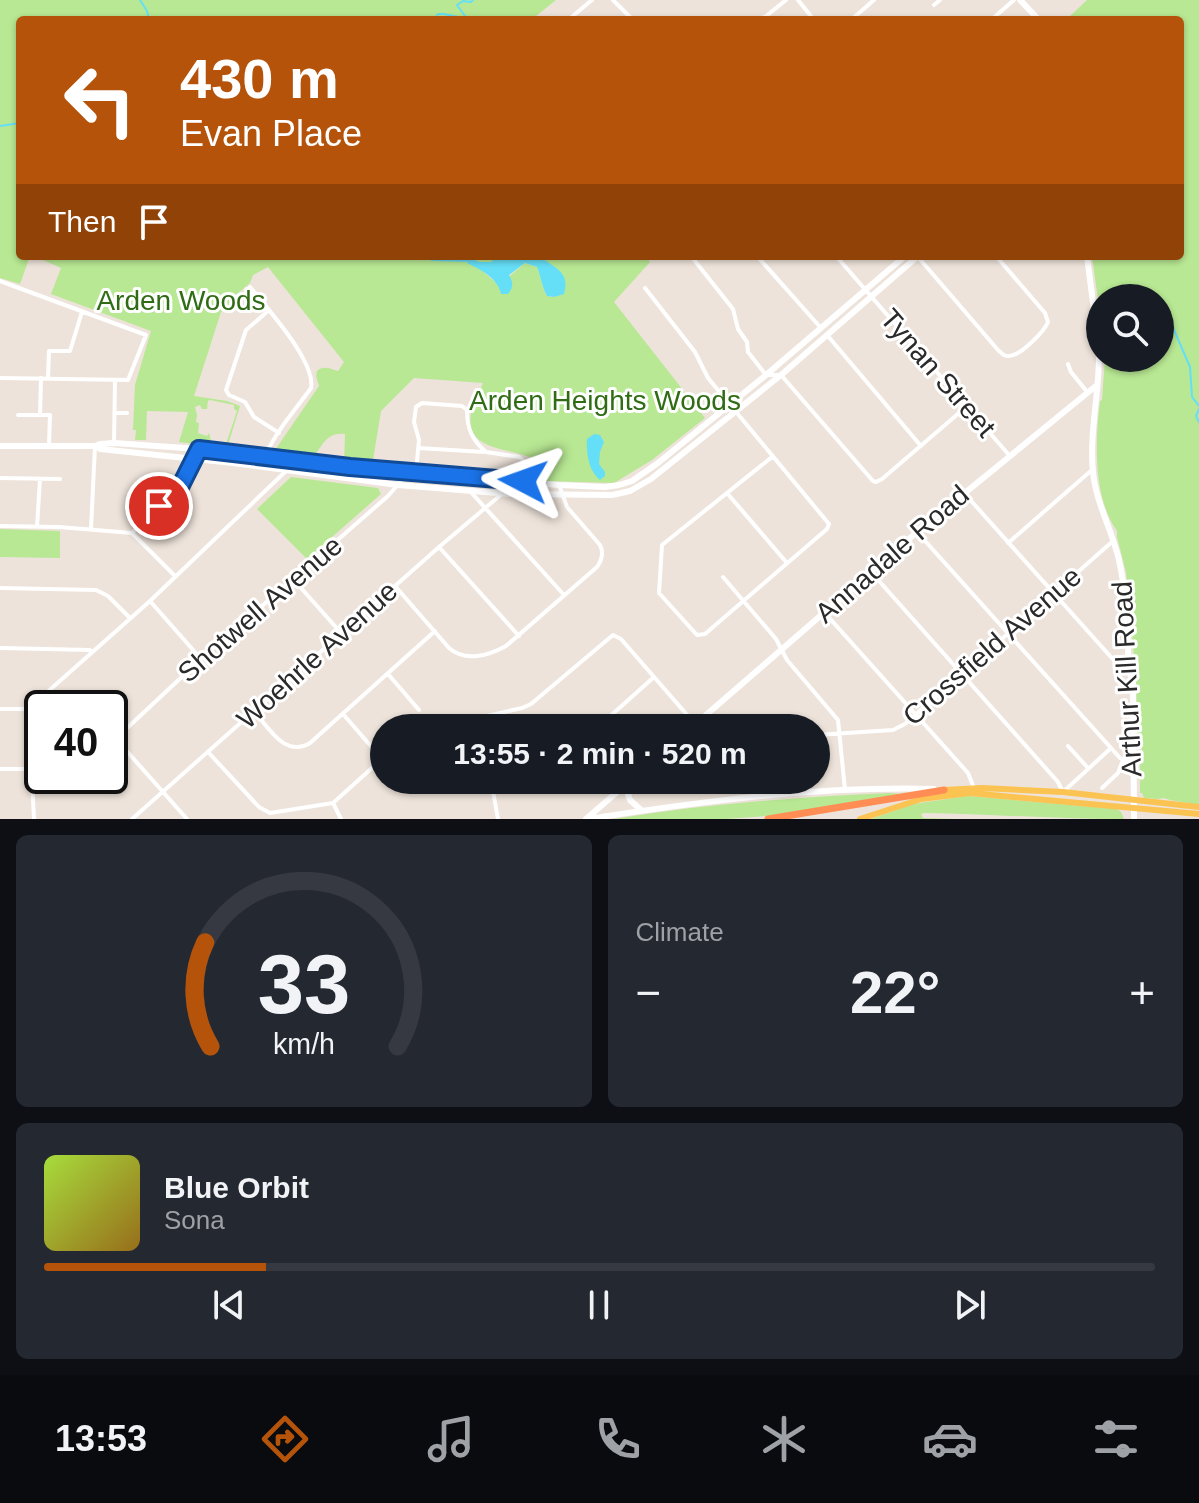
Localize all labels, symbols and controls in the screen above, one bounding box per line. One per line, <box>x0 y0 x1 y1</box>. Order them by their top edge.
text: 430 m <box>180 47 339 110</box>
icon: left <box>48 48 152 152</box>
text: Evan Place <box>180 113 362 154</box>
icon: arrive <box>132 200 176 244</box>
text: Then <box>48 205 116 238</box>
map controls <box>1086 284 1174 372</box>
button: search <box>1086 284 1174 372</box>
park label: Arden Woods <box>96 285 266 316</box>
street label: Tynan Street <box>874 303 1002 443</box>
park label: Arden Heights Woods <box>469 385 741 416</box>
position arrow <box>481 439 565 523</box>
pin <box>125 472 193 540</box>
street label: Annadale Road <box>809 479 975 629</box>
icon: arrive <box>137 484 181 528</box>
street label: Shotwell Avenue <box>172 530 348 688</box>
street label: Crossfield Avenue <box>897 560 1087 732</box>
street label: Woehrle Avenue <box>231 575 403 735</box>
street label: Arthur Kill Road <box>1106 580 1148 778</box>
speed limit sign: 40 <box>24 690 128 794</box>
text: 13:55 · 2 min · 520 m <box>453 737 747 770</box>
text: Climate <box>636 917 724 947</box>
text: 33 <box>257 938 350 1031</box>
text: 22° <box>850 959 941 1026</box>
text: − <box>636 968 661 1017</box>
text: + <box>1129 968 1155 1017</box>
text: km/h <box>273 1028 335 1060</box>
text: Blue Orbit <box>164 1171 309 1204</box>
text: Sona <box>164 1205 225 1235</box>
icon: previous <box>207 1283 251 1327</box>
icon: pause <box>577 1283 621 1327</box>
icon: next <box>948 1283 992 1327</box>
icon: directions <box>257 1411 313 1467</box>
icon: music <box>423 1411 479 1467</box>
icon: phone <box>590 1411 646 1467</box>
icon: climate <box>756 1411 812 1467</box>
icon: car <box>922 1411 978 1467</box>
icon: filters <box>1088 1411 1144 1467</box>
text: 13:53 <box>55 1418 147 1459</box>

